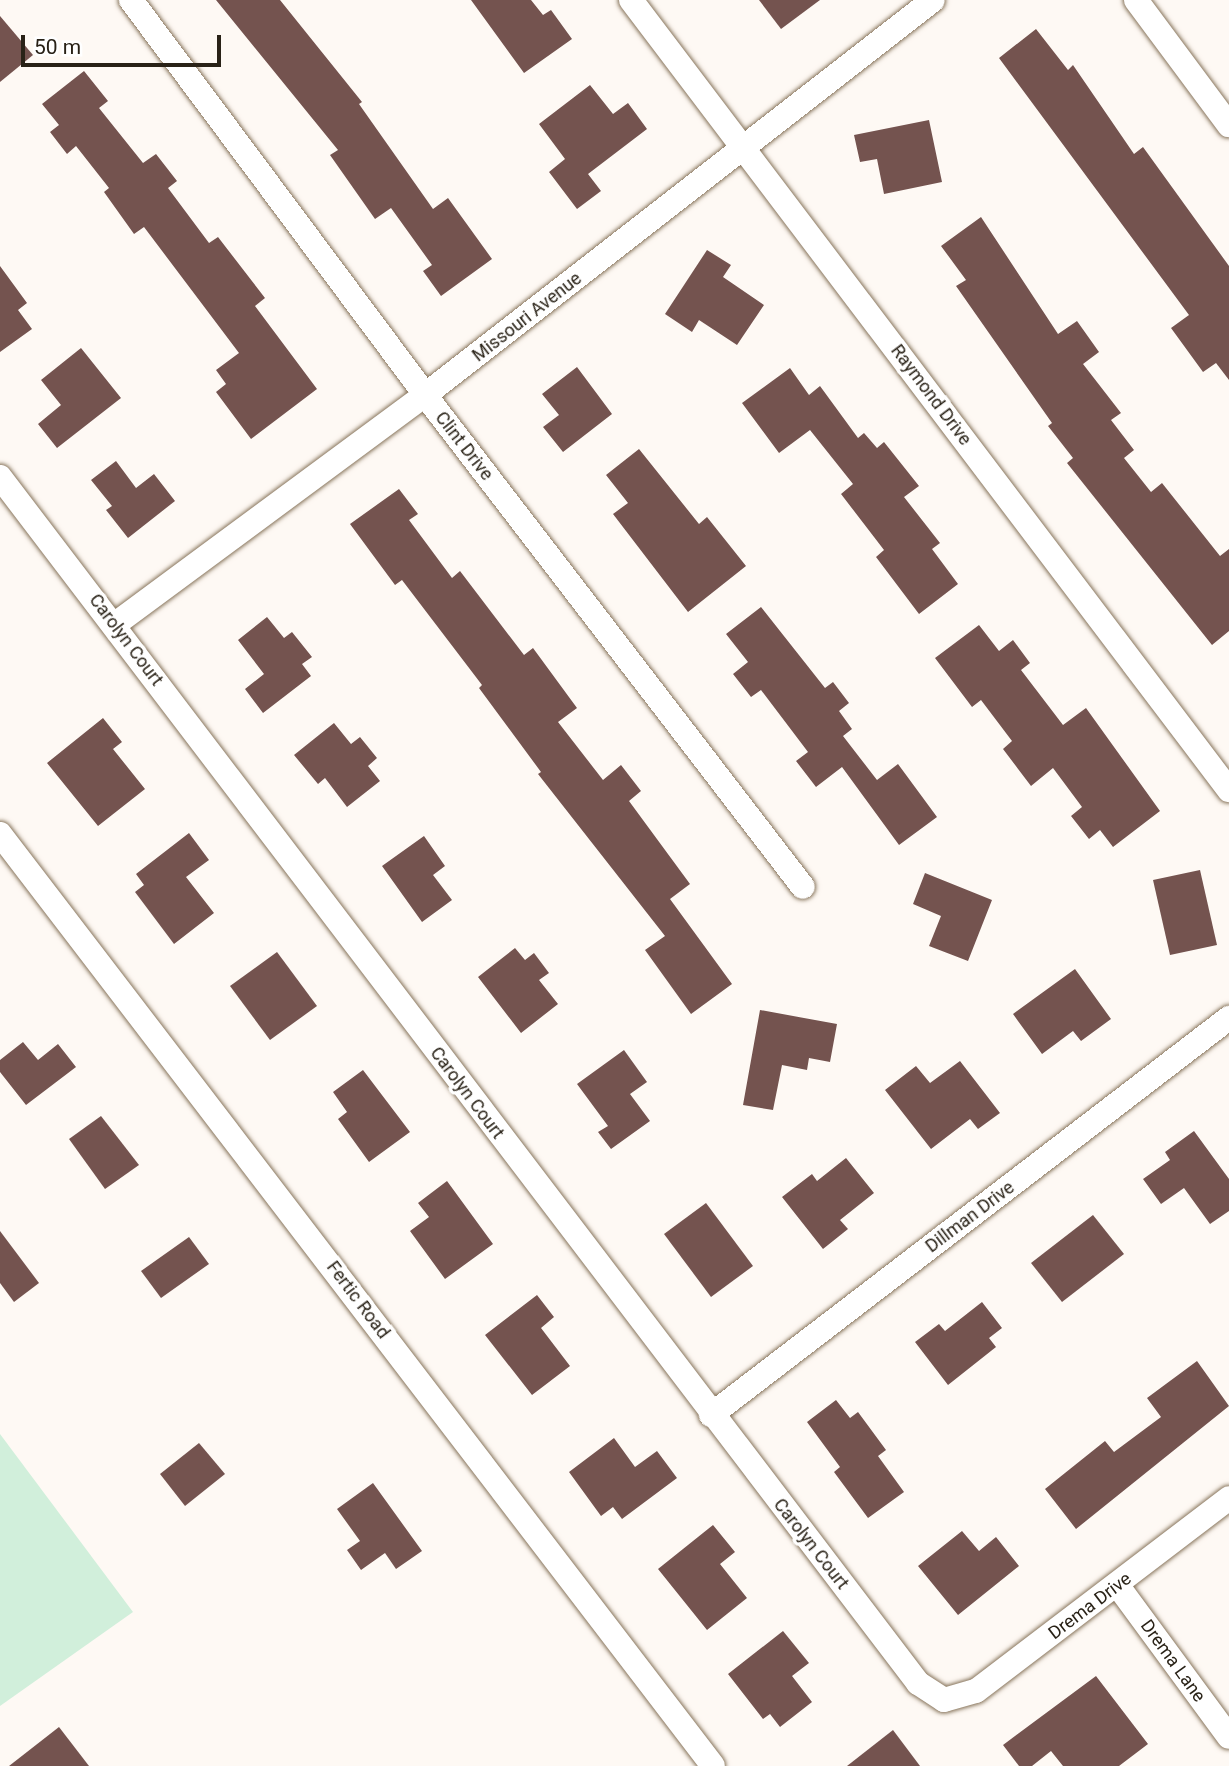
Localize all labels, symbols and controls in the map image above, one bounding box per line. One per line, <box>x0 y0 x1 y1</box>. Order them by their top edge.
scale bar <box>24 21 224 65</box>
text: 50 m <box>34 35 81 59</box>
street label: Missouri Avenue <box>468 268 586 366</box>
street label: Raymond Drive <box>886 340 976 450</box>
street label: Clint Drive <box>430 407 498 485</box>
street label: Carolyn Court <box>84 590 168 690</box>
street label: Carolyn Court <box>425 1043 509 1143</box>
street label: Dillman Drive <box>921 1177 1019 1257</box>
street label: Fertic Road <box>322 1257 394 1343</box>
street label: Carolyn Court <box>769 1494 853 1594</box>
street label: Drema Drive <box>1044 1568 1136 1644</box>
street label: Drema Lane <box>1136 1616 1210 1706</box>

